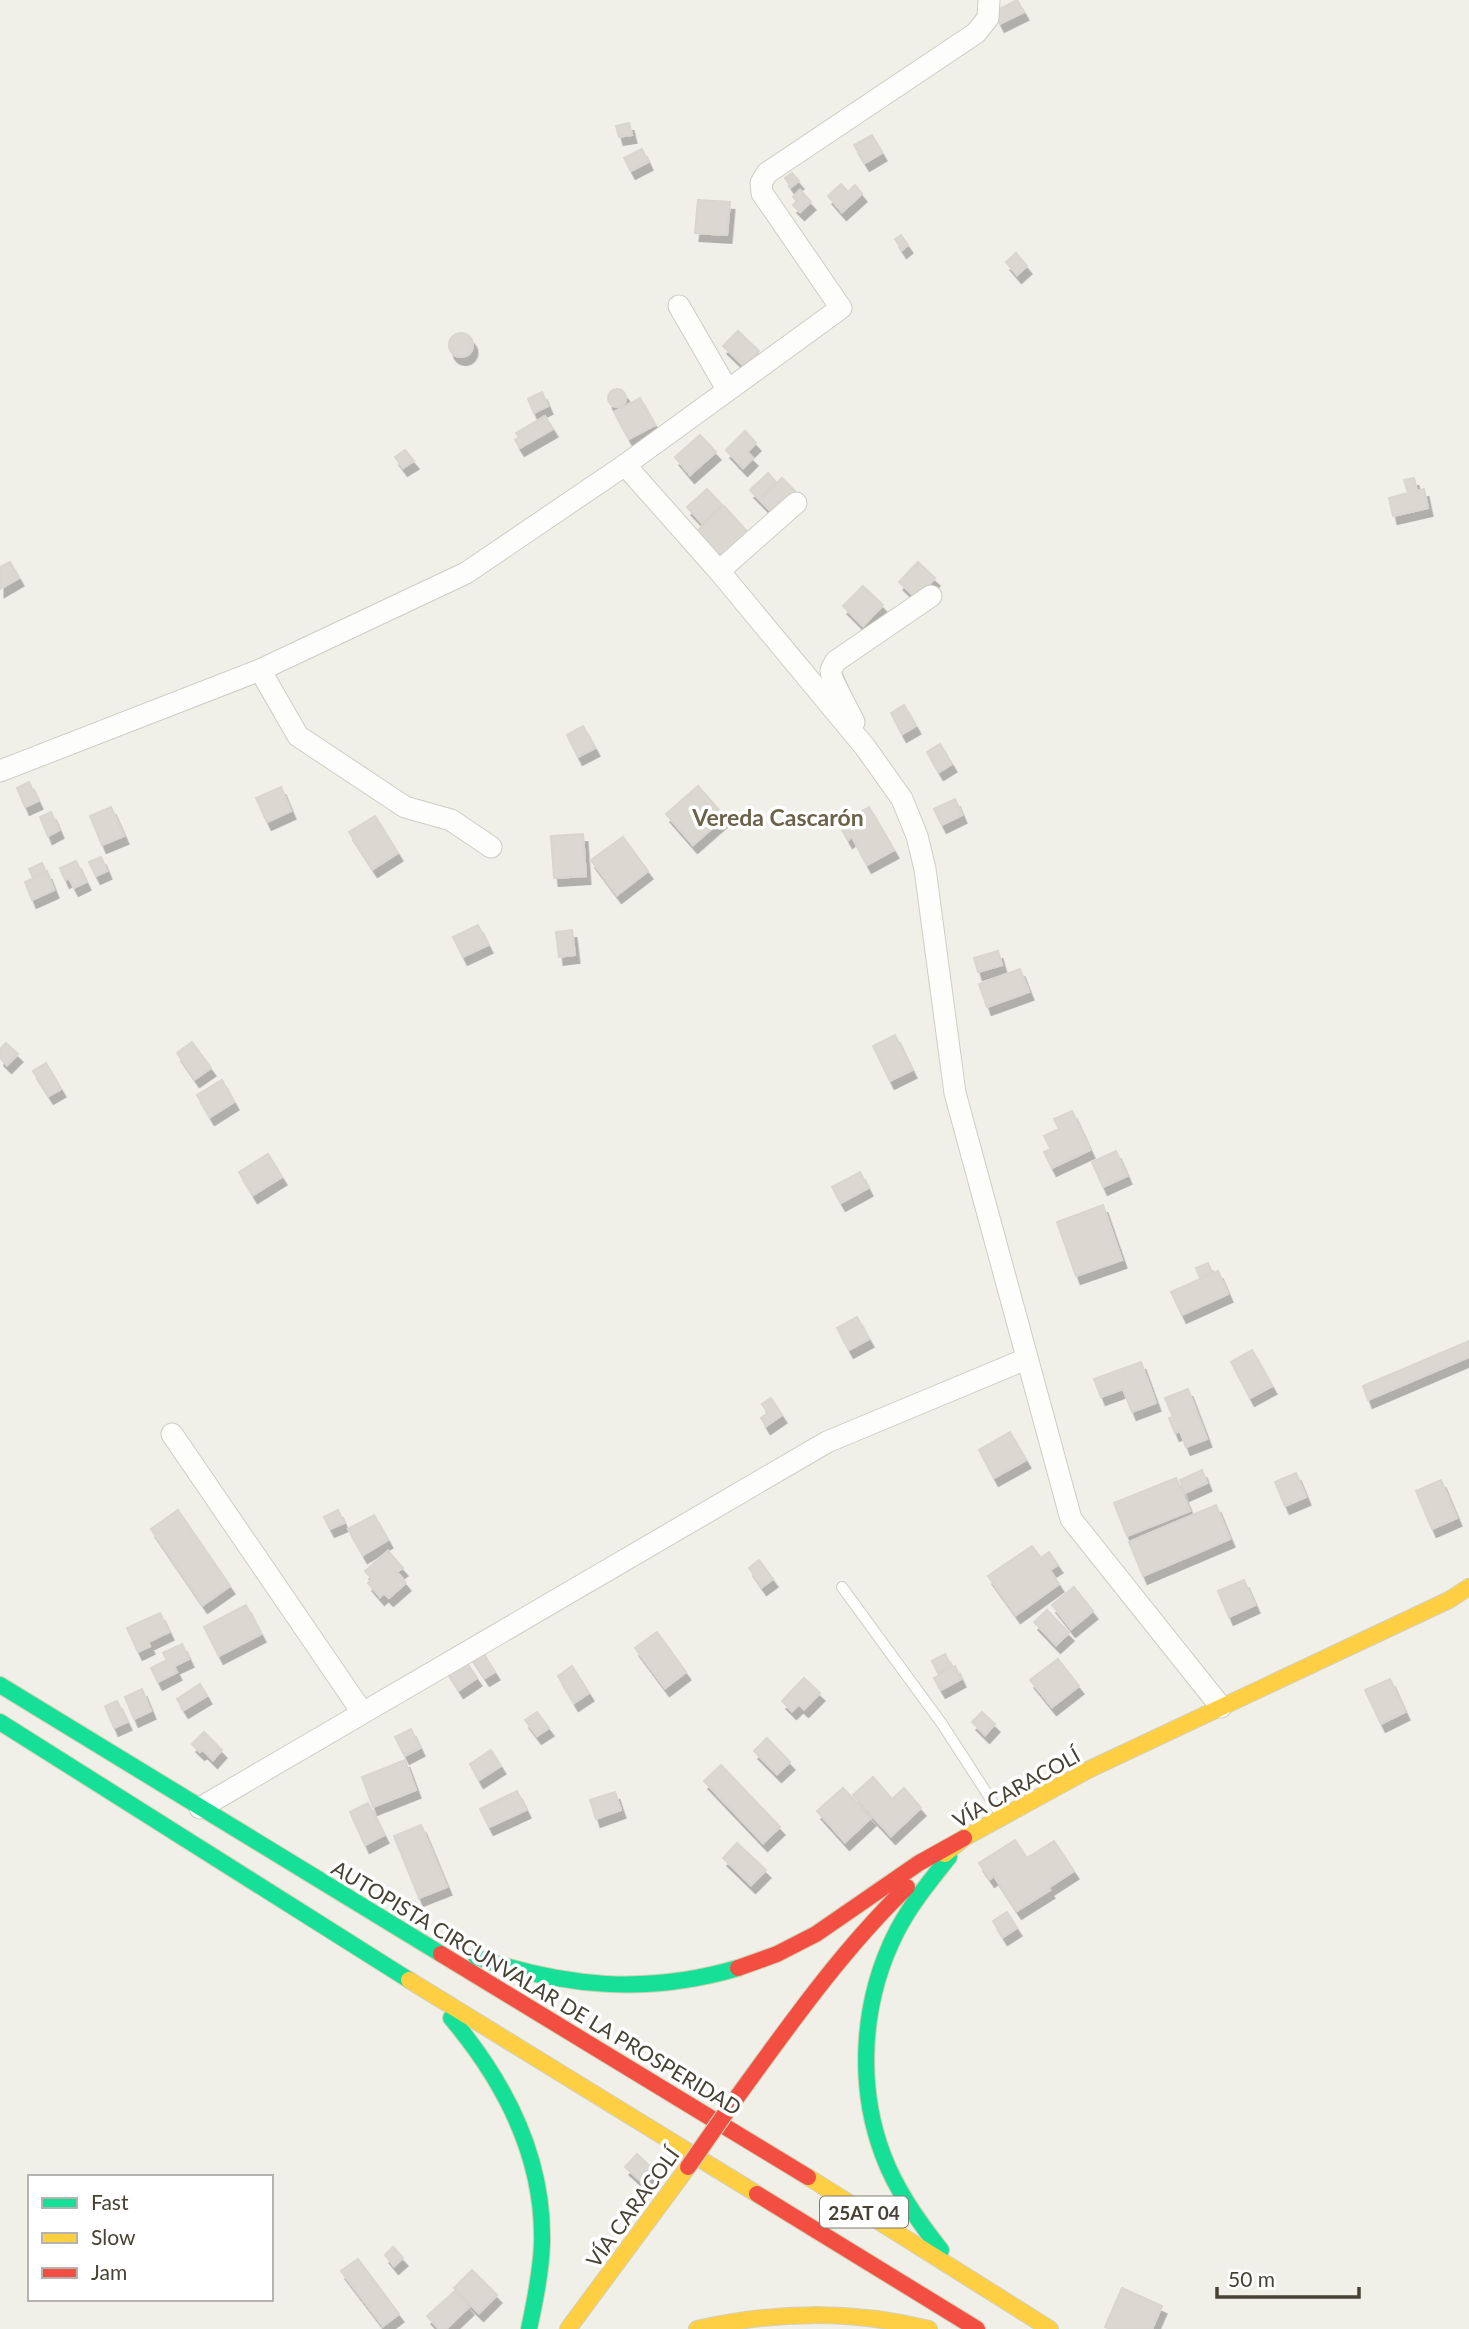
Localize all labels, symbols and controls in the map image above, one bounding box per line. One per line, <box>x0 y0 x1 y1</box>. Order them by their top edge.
district label: Vereda Cascarón <box>691 803 864 831</box>
street label: VÍA CARACOLÍ <box>948 1741 1085 1832</box>
street label: AUTOPISTA CIRCUNVALAR DE LA PROSPERIDAD <box>328 1854 746 2120</box>
street label: VÍA CARACOLÍ <box>580 2142 684 2272</box>
legend <box>28 2175 273 2301</box>
text: Fast <box>91 2189 129 2214</box>
road number: 25AT 04 <box>820 2196 908 2228</box>
text: Slow <box>91 2224 136 2249</box>
scale bar <box>1217 2256 1359 2300</box>
text: Jam <box>91 2259 127 2284</box>
text: 50 m <box>1228 2266 1275 2291</box>

